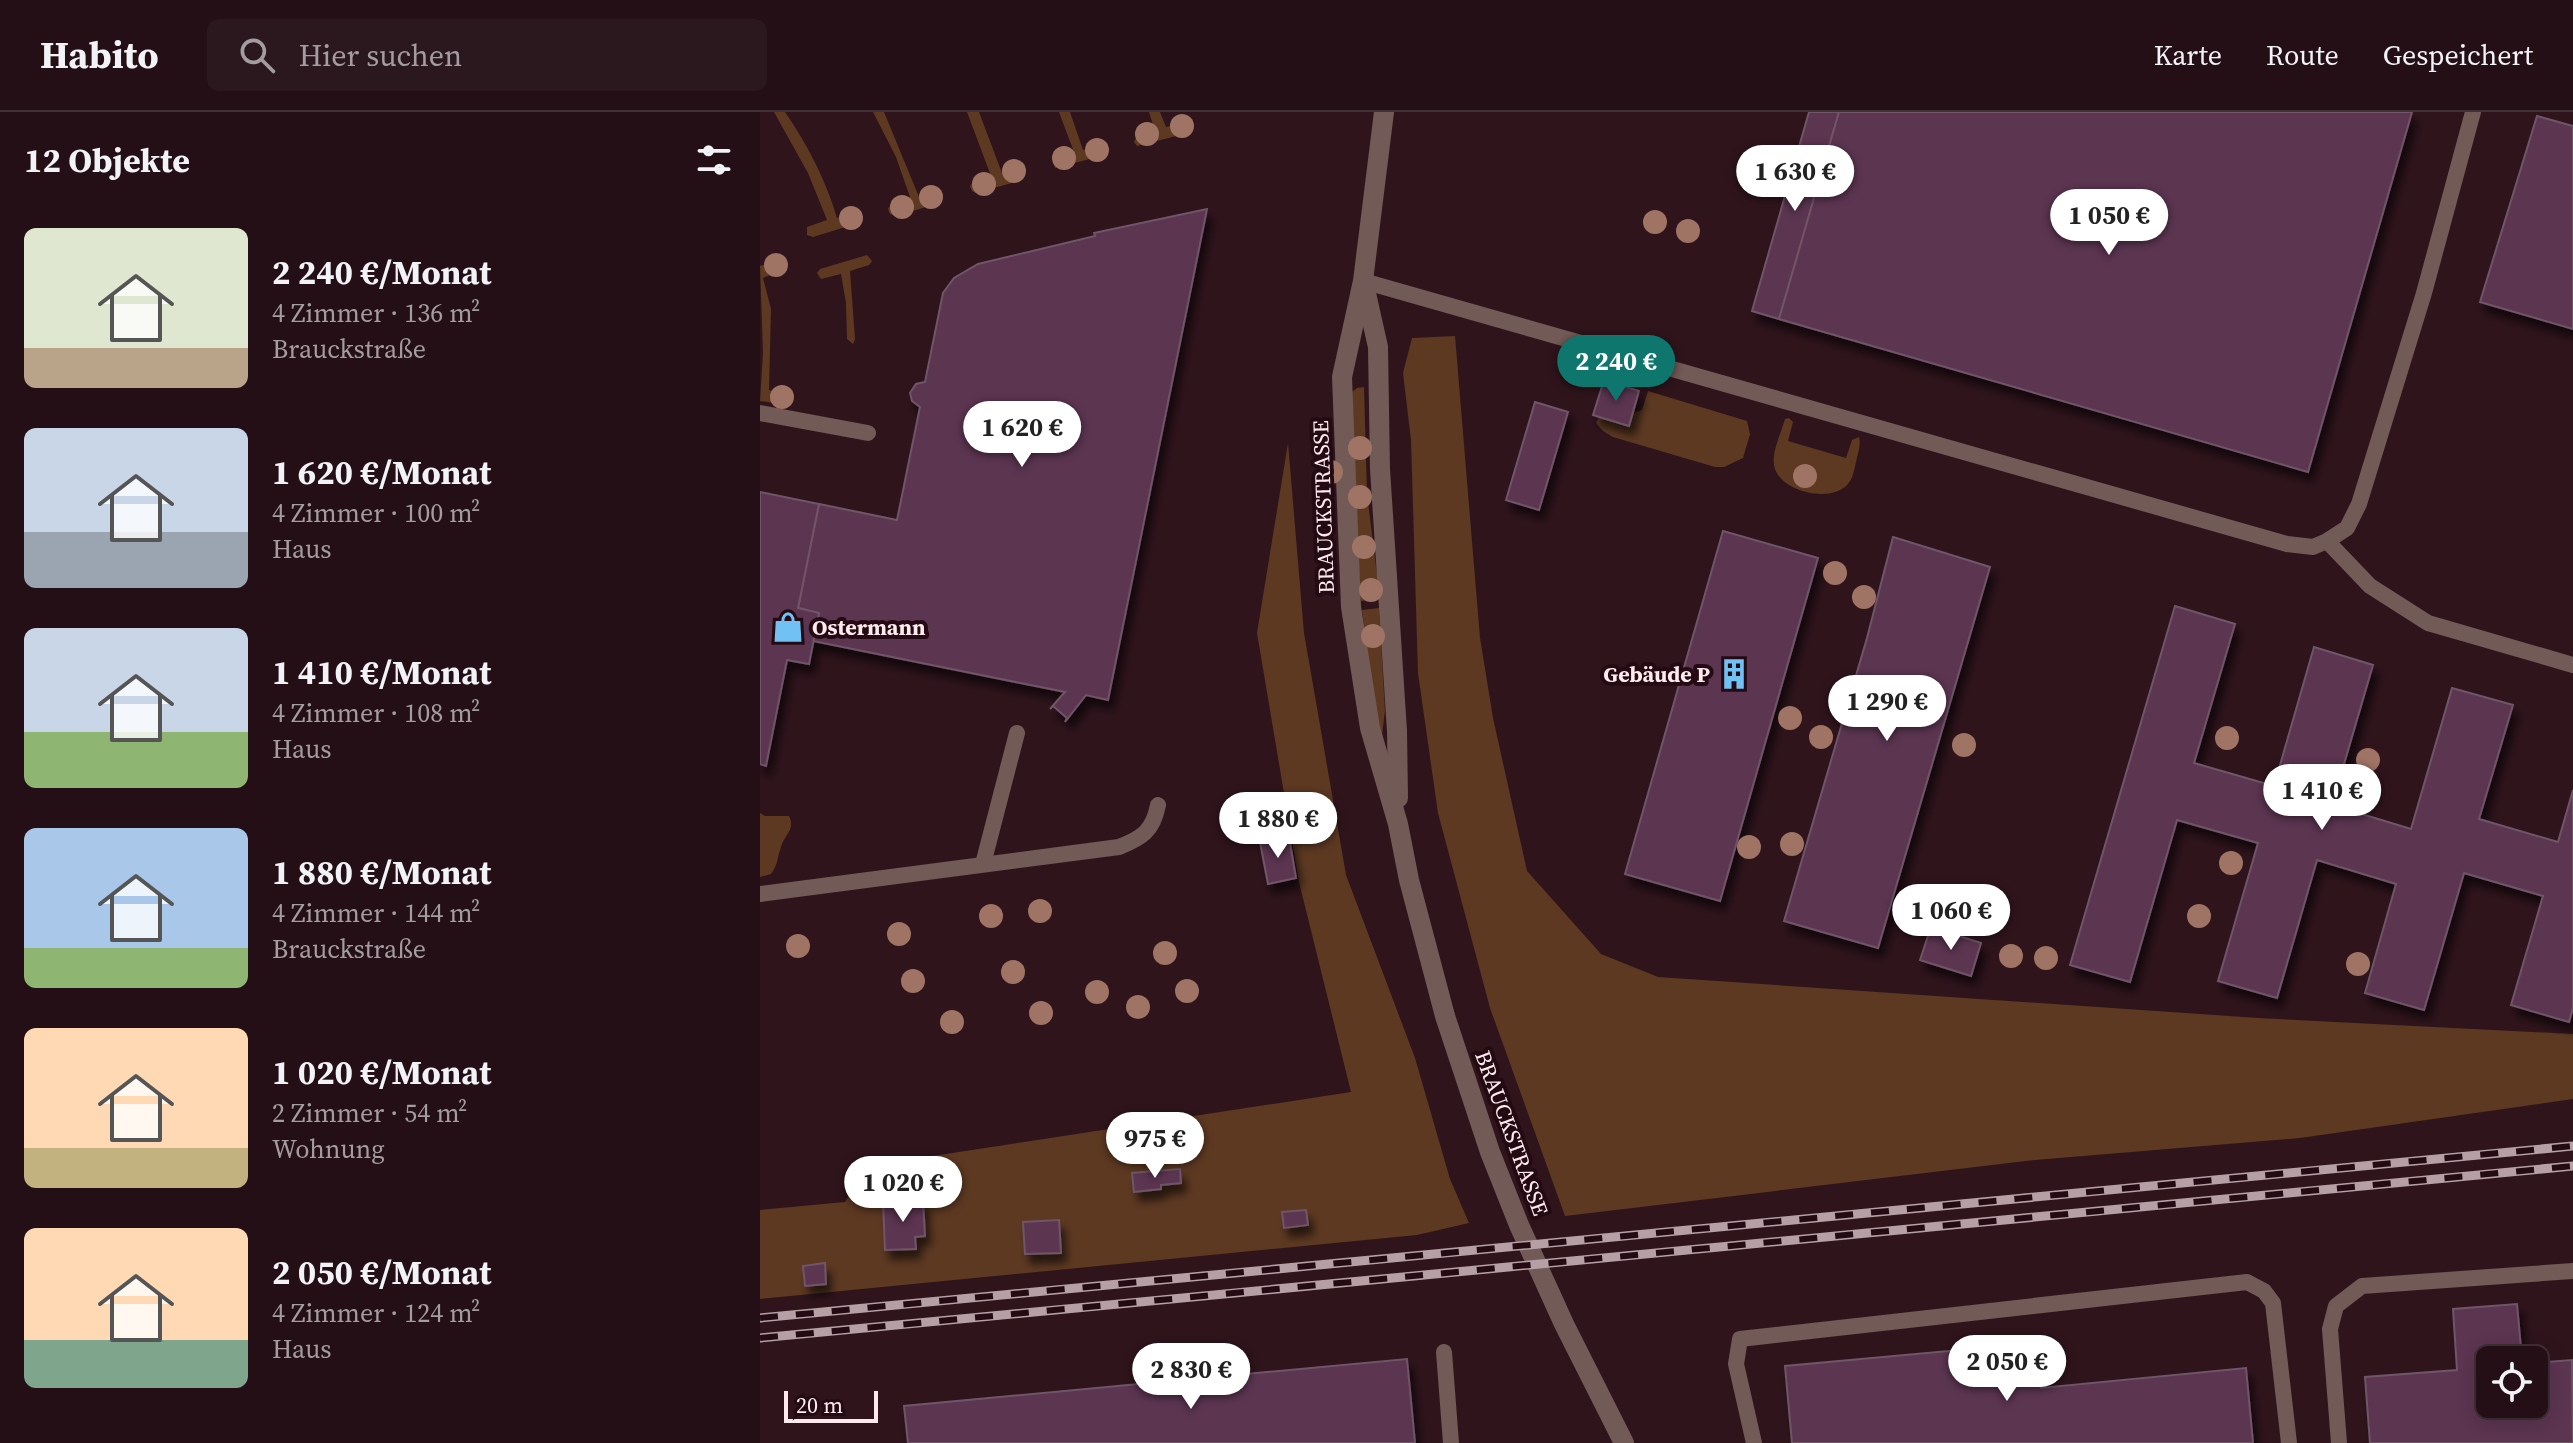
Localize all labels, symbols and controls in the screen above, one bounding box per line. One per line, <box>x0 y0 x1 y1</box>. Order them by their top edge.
search box <box>207 19 767 91</box>
text: Habito <box>40 29 159 81</box>
icon: search <box>235 33 279 77</box>
text: Hier suchen <box>299 35 462 76</box>
text: Karte <box>2154 36 2222 74</box>
text: Route <box>2266 36 2339 74</box>
text: Gespeichert <box>2383 36 2533 74</box>
text: 12 Objekte <box>24 137 190 183</box>
icon: filters <box>692 138 736 182</box>
pin: 1 630 € <box>1721 145 1869 213</box>
text: 1 630 € <box>1754 153 1836 189</box>
pin: 1 050 € <box>2035 189 2183 257</box>
text: 1 050 € <box>2068 197 2150 233</box>
text: 2 240 €/Monat <box>272 249 492 295</box>
icon: home <box>88 260 184 356</box>
text: 4 Zimmer · 136 m² <box>272 295 480 331</box>
text: Brauckstraße <box>272 331 426 367</box>
pin: 2 240 € <box>1542 335 1690 403</box>
text: 2 240 € <box>1575 343 1657 379</box>
pin: 1 620 € <box>948 401 1096 469</box>
text: 1 620 € <box>981 409 1063 445</box>
street label: BRAUCKSTRASSE <box>1305 420 1341 594</box>
text: 1 620 €/Monat <box>272 449 492 495</box>
icon: home <box>88 460 184 556</box>
text: 4 Zimmer · 100 m² <box>272 495 480 531</box>
text: Haus <box>272 531 332 567</box>
shop icon: Ostermann <box>771 610 805 644</box>
place label: Ostermann <box>812 612 926 642</box>
text: 1 410 €/Monat <box>272 649 492 695</box>
building icon: Gebäude P <box>1717 657 1751 691</box>
place label: Gebäude P <box>1603 659 1711 689</box>
icon: home <box>88 660 184 756</box>
pin: 1 290 € <box>1813 675 1961 743</box>
text: 1 290 € <box>1846 683 1928 719</box>
text: 4 Zimmer · 108 m² <box>272 695 480 731</box>
text: Haus <box>272 731 332 767</box>
pin: 1 410 € <box>2248 764 2396 832</box>
text: 1 410 € <box>2281 772 2363 808</box>
pin: 1 880 € <box>1204 792 1352 860</box>
text: 1 880 € <box>1237 800 1319 836</box>
text: 1 880 €/Monat <box>272 849 492 895</box>
icon: home <box>88 860 184 956</box>
pin: 1 060 € <box>1877 884 2025 952</box>
text: 1 060 € <box>1910 892 1992 928</box>
text: 4 Zimmer · 144 m² <box>272 895 480 931</box>
text: Brauckstraße <box>272 931 426 967</box>
street label: BRAUCKSTRASSE <box>1468 1046 1556 1220</box>
text: 1 020 €/Monat <box>272 1049 492 1095</box>
icon: home <box>88 1060 184 1156</box>
text: 2 Zimmer · 54 m² <box>272 1095 467 1131</box>
pin: 975 € <box>1099 1112 1211 1180</box>
text: 975 € <box>1124 1120 1186 1156</box>
text: Wohnung <box>272 1131 385 1167</box>
pin: 1 020 € <box>829 1156 977 1224</box>
text: 1 020 € <box>862 1164 944 1200</box>
text: 2 050 €/Monat <box>272 1249 492 1295</box>
icon: home <box>88 1260 184 1356</box>
text: 4 Zimmer · 124 m² <box>272 1295 480 1331</box>
text: Haus <box>272 1331 332 1367</box>
pin: 2 050 € <box>1933 1335 2081 1403</box>
pin: 2 830 € <box>1117 1343 1265 1411</box>
text: 2 050 € <box>1966 1343 2048 1379</box>
map controls <box>2476 1346 2548 1418</box>
button: locate <box>2476 1346 2548 1418</box>
text: 2 830 € <box>1150 1351 1232 1387</box>
scale bar <box>784 1387 878 1423</box>
text: 20 m <box>796 1390 843 1420</box>

